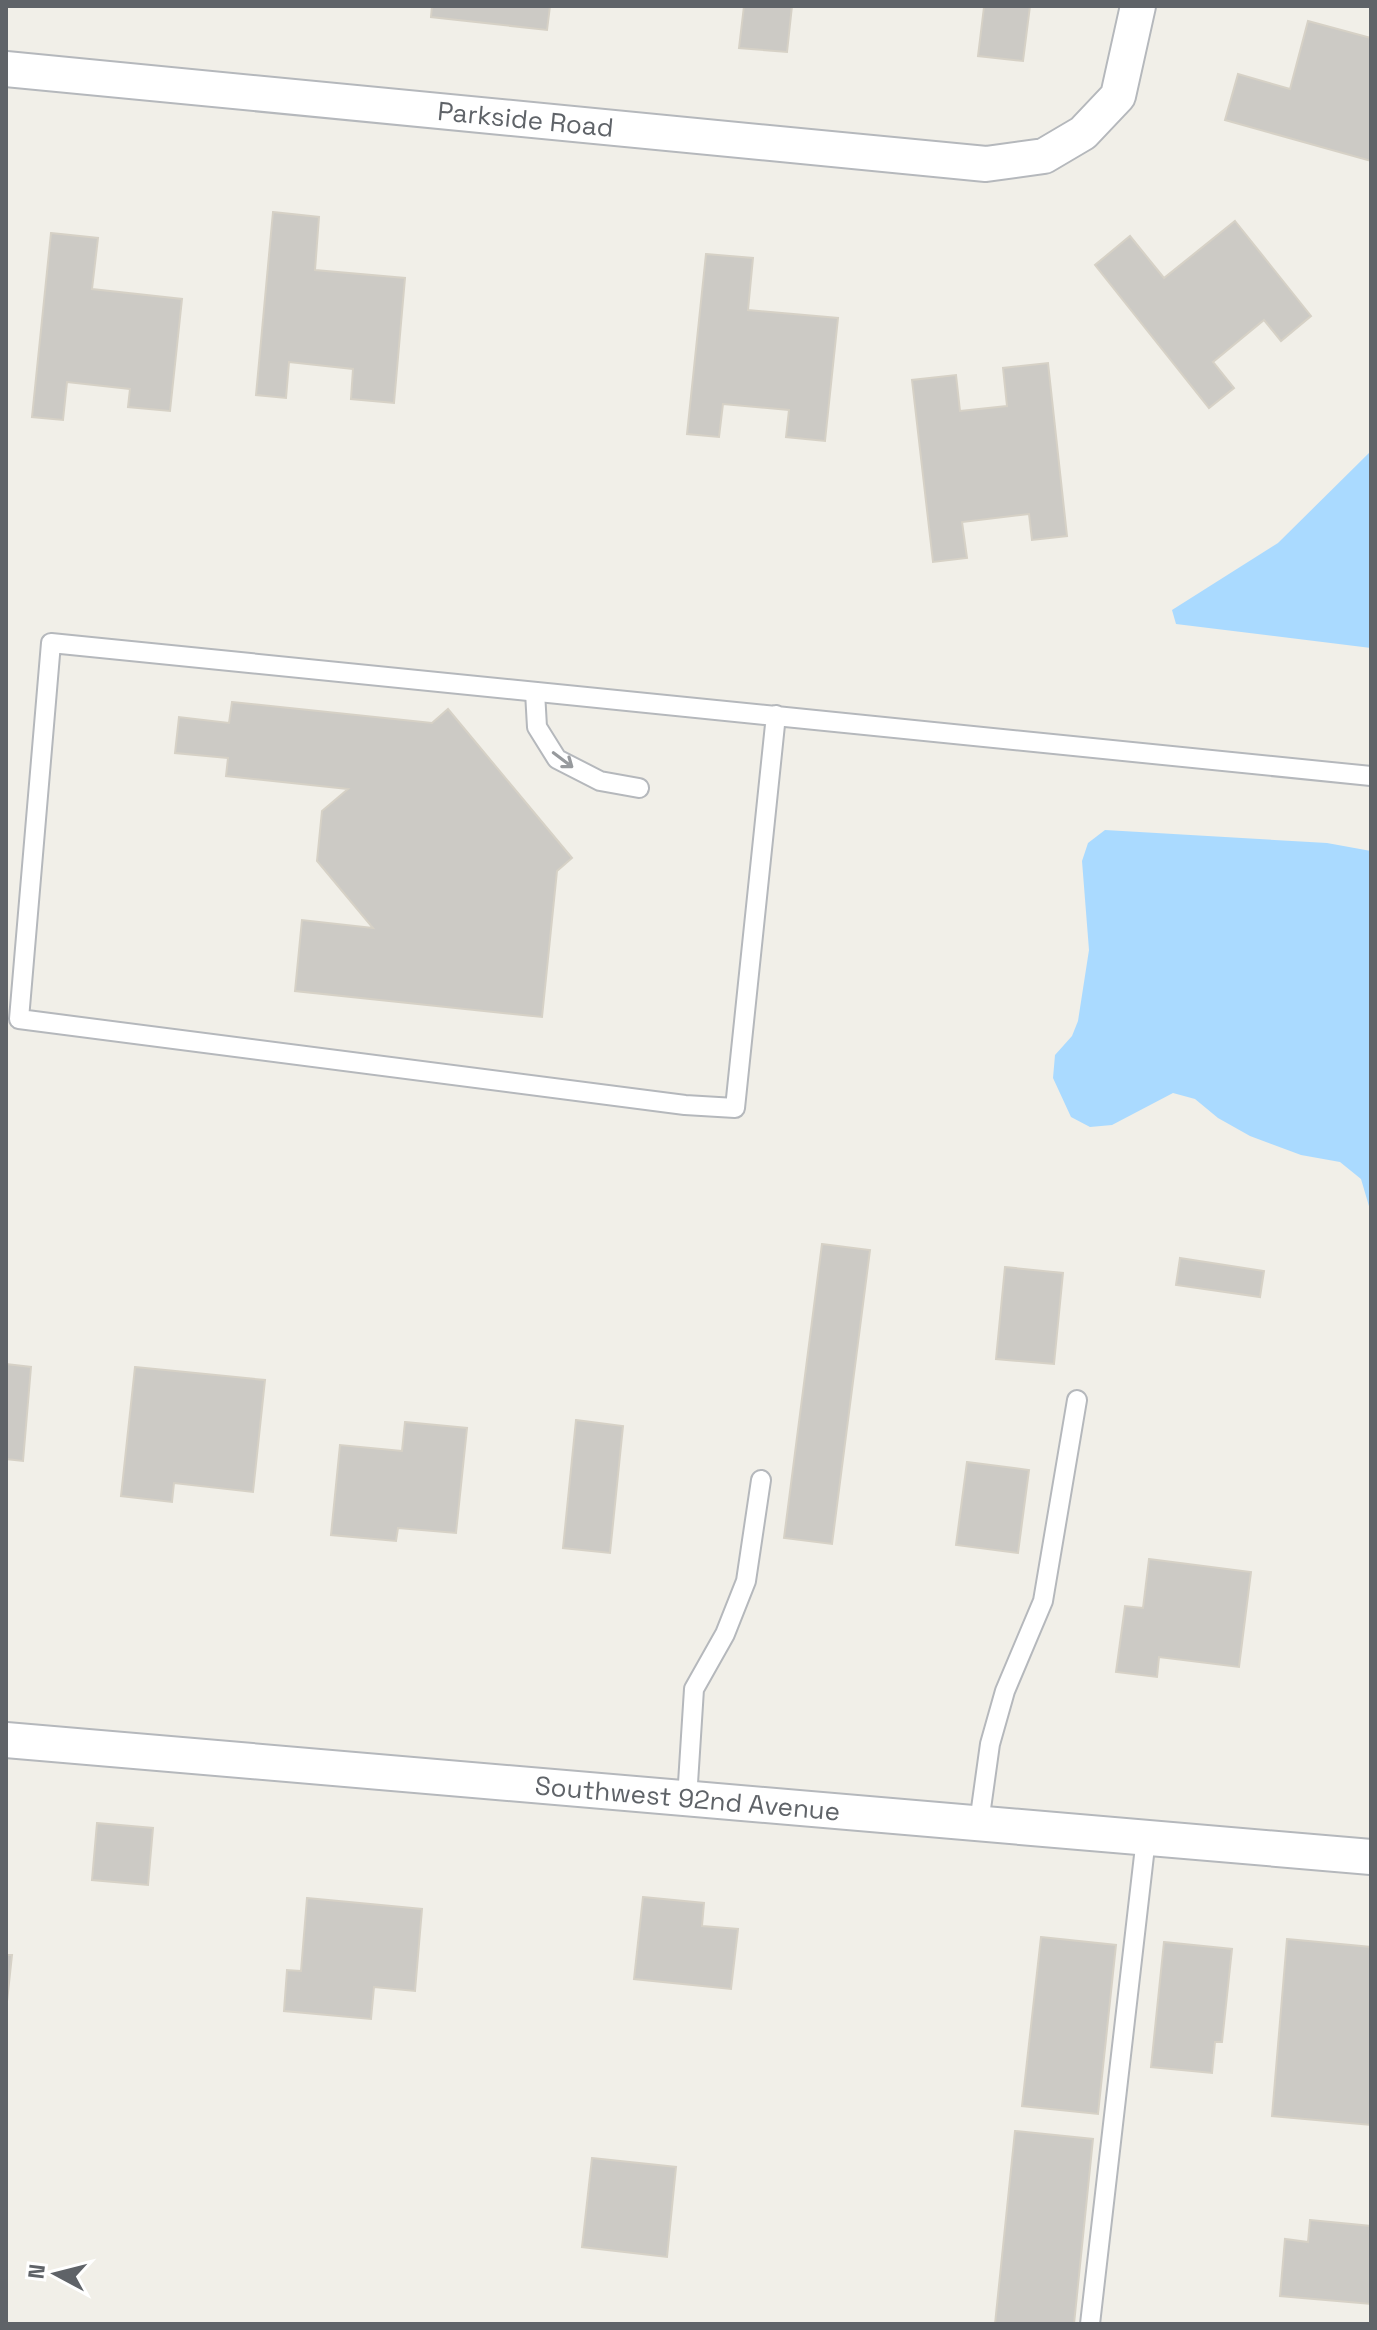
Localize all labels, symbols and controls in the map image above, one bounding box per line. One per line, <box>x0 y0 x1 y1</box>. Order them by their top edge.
street label: Parkside Road <box>436 94 615 145</box>
one-way arrow <box>552 751 573 768</box>
street label: Southwest 92nd Avenue <box>533 1768 842 1828</box>
north arrow <box>16 2234 96 2314</box>
text: N <box>21 2263 51 2281</box>

